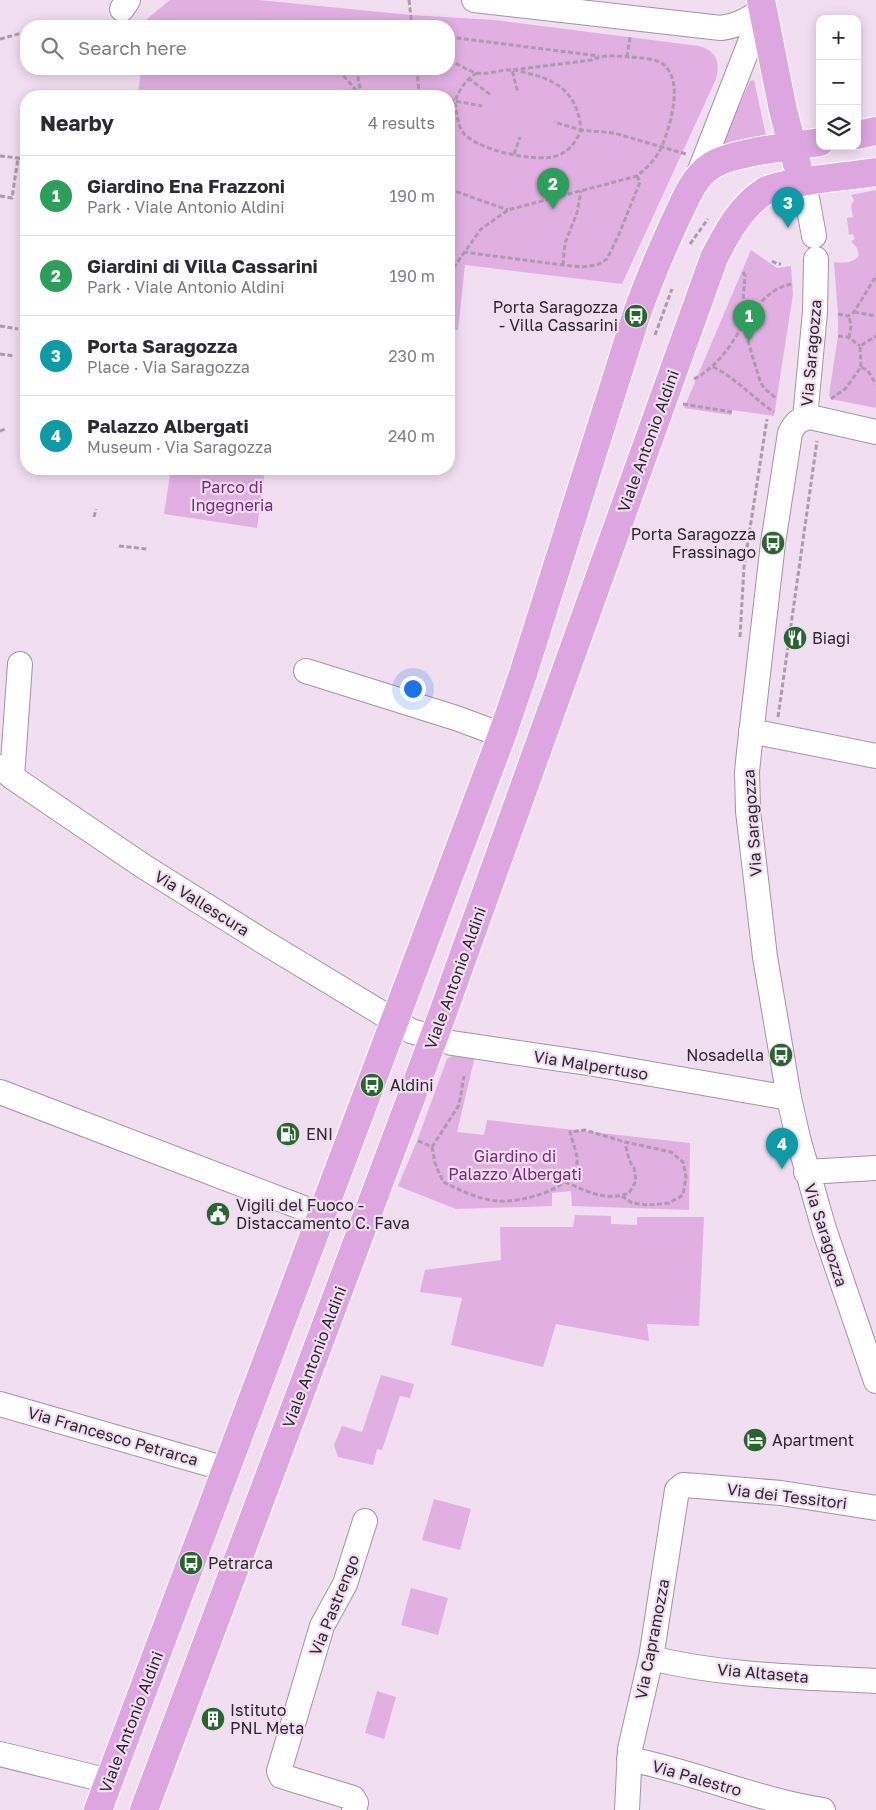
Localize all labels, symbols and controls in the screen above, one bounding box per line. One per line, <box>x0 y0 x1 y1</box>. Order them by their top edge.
map controls <box>816 15 861 150</box>
button: + <box>816 15 861 60</box>
search box <box>20 20 455 75</box>
icon: search <box>38 34 66 62</box>
text: Search here <box>78 36 187 59</box>
button: − <box>816 60 861 105</box>
button: layers <box>816 105 861 150</box>
text: Nearby <box>40 110 114 136</box>
text: 4 results <box>368 113 435 133</box>
pin: 2 <box>537 168 569 209</box>
text: Giardino Ena Frazzoni <box>87 174 285 197</box>
text: 1 <box>52 186 60 206</box>
text: 190 m <box>389 186 435 206</box>
pin: 3 <box>772 187 804 228</box>
text: Park · Viale Antonio Aldini <box>87 197 284 217</box>
text: Giardini di Villa Cassarini <box>87 254 318 277</box>
text: 2 <box>51 266 61 286</box>
text: 190 m <box>389 266 435 286</box>
text: Park · Viale Antonio Aldini <box>87 277 284 297</box>
place label: Porta Saragozza - Villa Cassarini <box>493 297 618 335</box>
street label: Via Saragozza <box>796 299 826 407</box>
pin: 1 <box>733 300 765 341</box>
bus stop icon: Porta Saragozza - Villa Cassarini <box>623 303 649 329</box>
text: Porta Saragozza <box>87 334 238 357</box>
text: 3 <box>51 346 61 366</box>
text: 230 m <box>388 346 435 366</box>
text: Place · Via Saragozza <box>87 357 250 377</box>
street label: Viale Antonio Aldini <box>613 367 683 515</box>
text: Palazzo Albergati <box>87 414 249 437</box>
text: 4 <box>51 426 61 446</box>
text: 240 m <box>388 426 435 446</box>
text: Museum · Via Saragozza <box>87 437 272 457</box>
park label: Parco di Ingegneria <box>191 477 273 515</box>
place label: Porta Saragozza Frassinago <box>631 524 756 562</box>
bus stop icon: Porta Saragozza Frassinago <box>760 530 786 556</box>
restaurant icon: Biagi <box>782 625 808 651</box>
place label: Biagi <box>812 628 850 648</box>
your location <box>400 676 426 702</box>
street label: Via Saragozza <box>738 769 766 877</box>
street label: Via Vallescura <box>151 866 253 940</box>
street label: Viale Antonio Aldini <box>420 904 490 1052</box>
bus stop icon: Nosadella <box>768 1042 794 1068</box>
place label: Nosadella <box>686 1045 764 1065</box>
street label: Via Malpertuso <box>532 1046 650 1084</box>
bus stop icon: Aldini <box>359 1072 385 1098</box>
place label: Aldini <box>390 1075 434 1095</box>
fuel station icon: ENI <box>275 1121 301 1147</box>
place label: ENI <box>306 1124 333 1144</box>
pin: 4 <box>766 1128 798 1169</box>
park label: Giardino di Palazzo Albergati <box>448 1146 582 1184</box>
street label: Via Saragozza <box>800 1181 852 1289</box>
place label: Vigili del Fuoco - Distaccamento C. Fava <box>236 1195 410 1233</box>
public building icon: Vigili del Fuoco - Distaccamento C. Fava <box>205 1201 231 1227</box>
street label: Viale Antonio Aldini <box>278 1283 350 1431</box>
street label: Via Francesco Petrarca <box>26 1402 200 1470</box>
hotel icon: Apartment <box>742 1427 768 1453</box>
place label: Apartment <box>772 1430 854 1450</box>
street label: Via dei Tessitori <box>726 1479 848 1513</box>
bus stop icon: Petrarca <box>178 1550 204 1576</box>
street label: Via Pastrengo <box>305 1552 363 1658</box>
place label: Petrarca <box>208 1553 273 1573</box>
street label: Via Capramozza <box>631 1577 673 1701</box>
street label: Viale Antonio Aldini <box>95 1648 167 1796</box>
street label: Via Altaseta <box>716 1659 810 1687</box>
place label: Istituto PNL Meta <box>230 1700 304 1738</box>
building icon: Istituto PNL Meta <box>200 1706 226 1732</box>
street label: Via Palestro <box>650 1756 744 1800</box>

